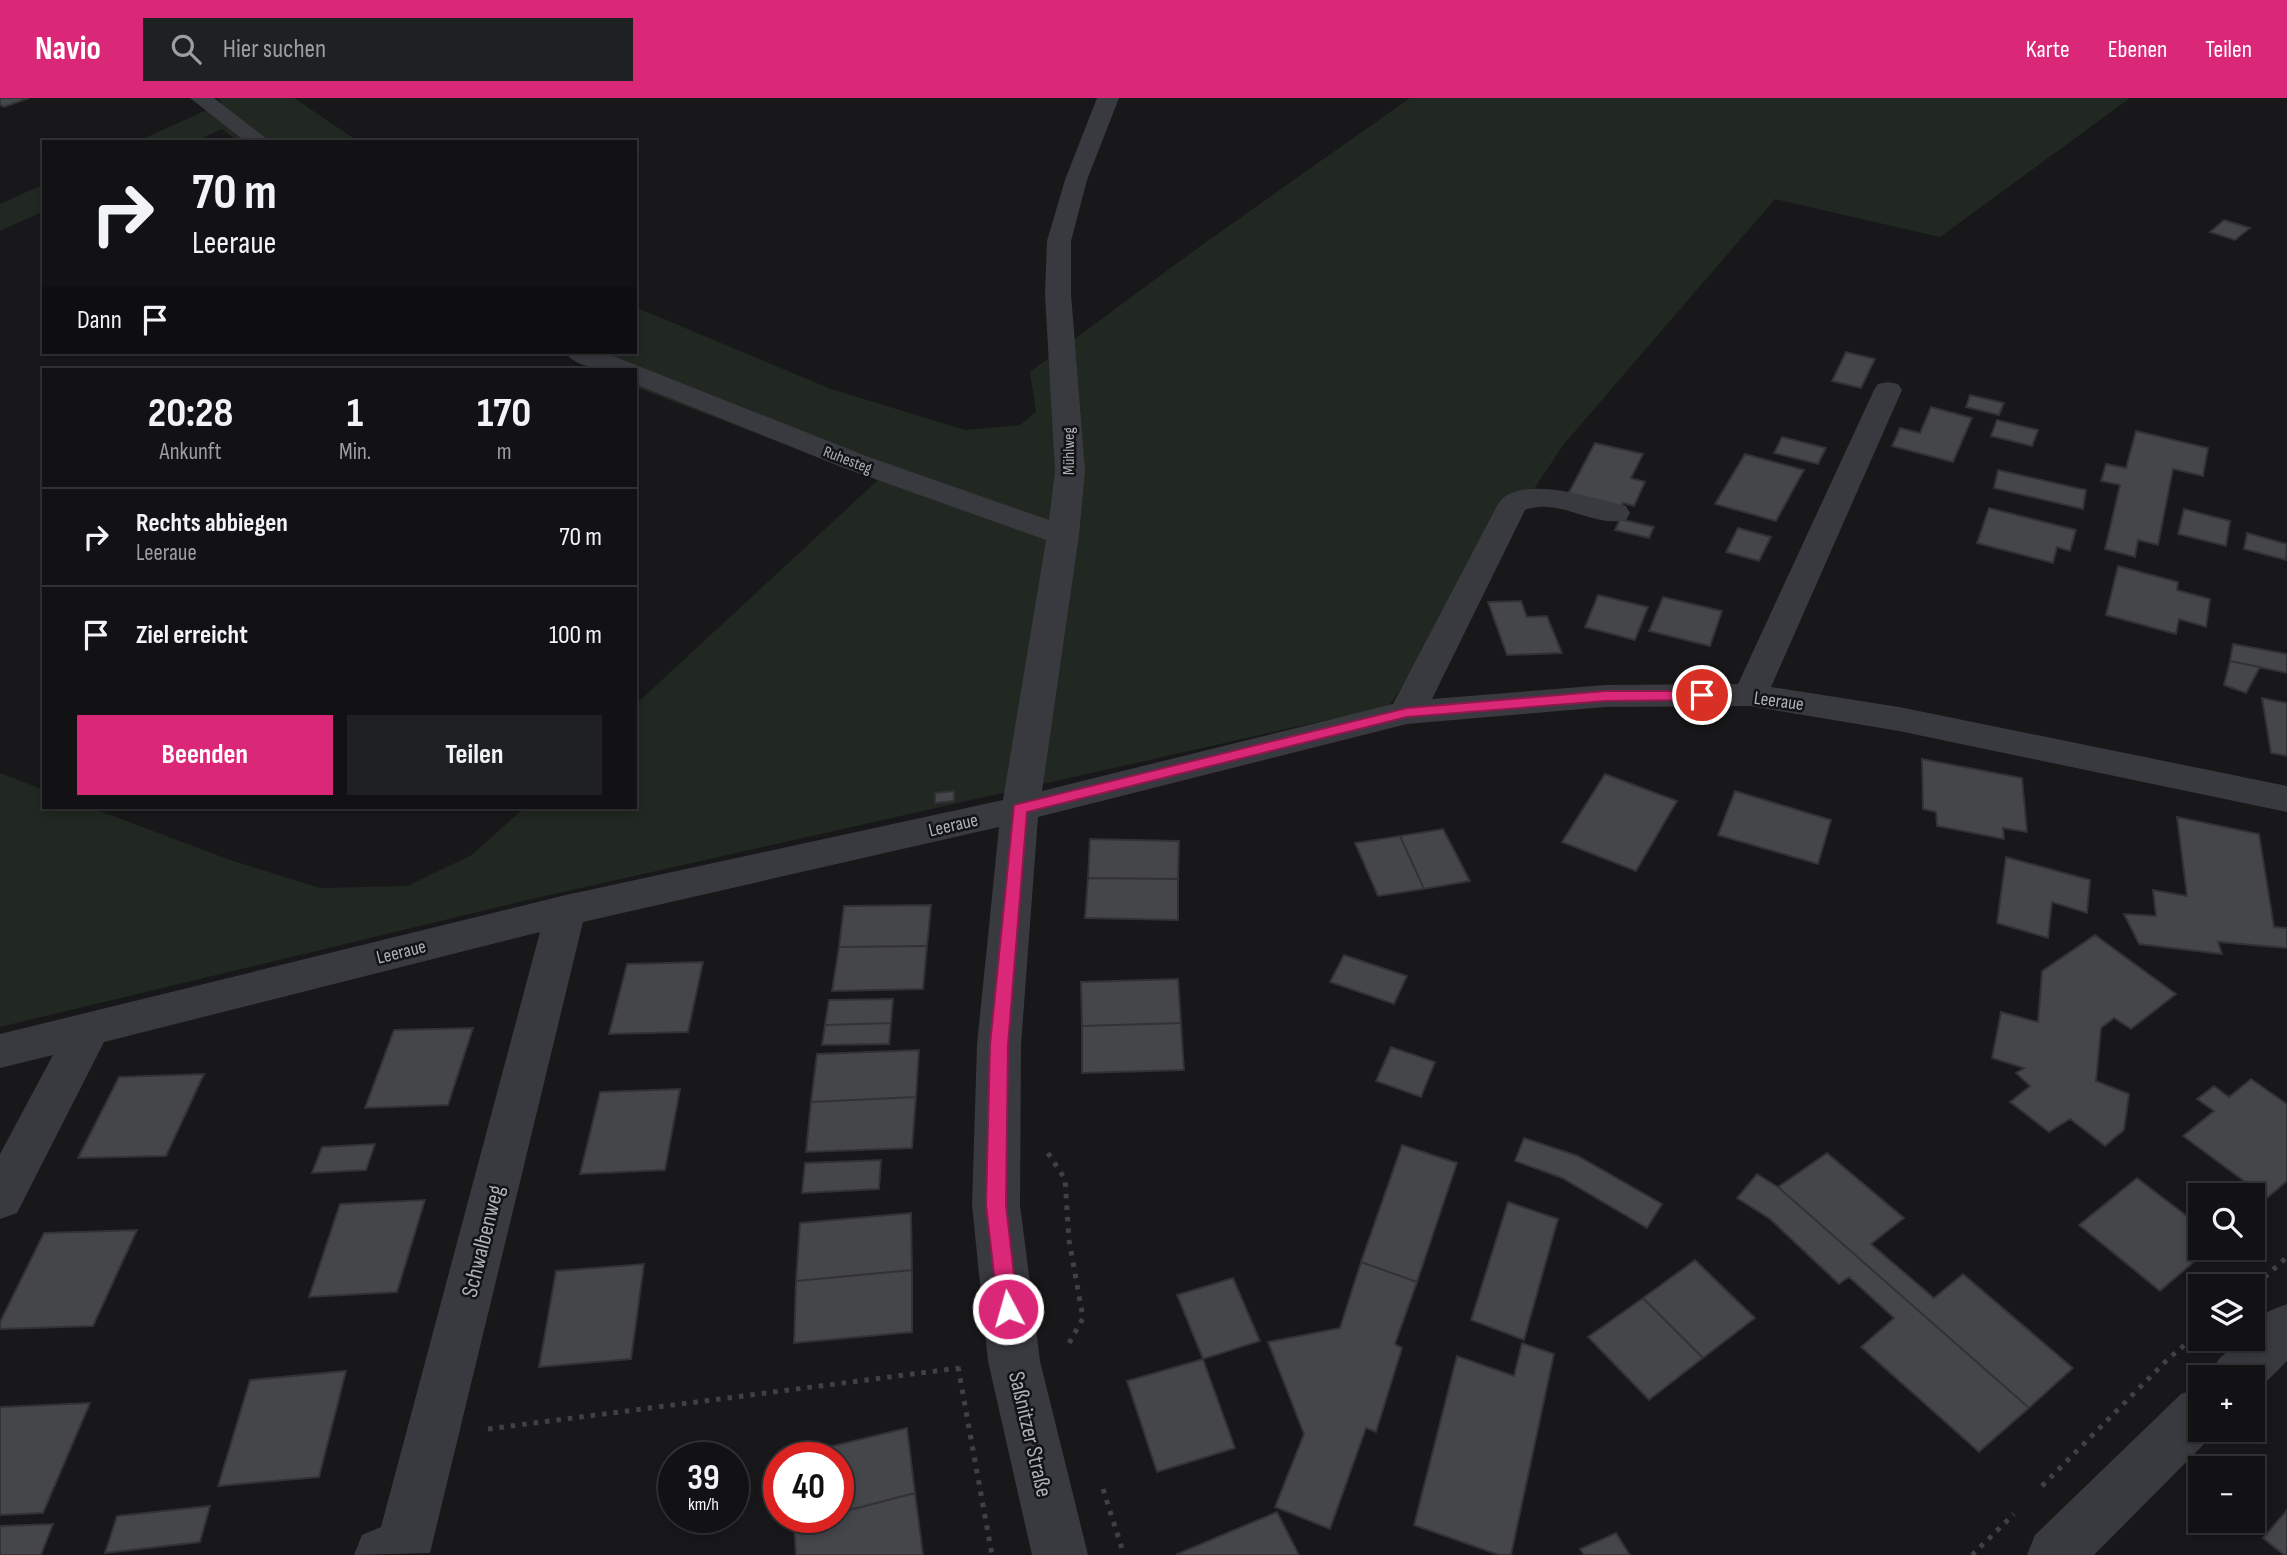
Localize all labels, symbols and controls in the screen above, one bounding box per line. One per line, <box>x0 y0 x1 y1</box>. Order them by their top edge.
search box <box>143 18 633 81</box>
text: Navio <box>35 29 101 69</box>
icon: search <box>167 30 205 68</box>
text: Hier suchen <box>223 34 326 65</box>
text: Karte <box>2026 35 2070 64</box>
text: Ebenen <box>2108 35 2167 64</box>
text: Teilen <box>2205 35 2252 64</box>
text: 70 m <box>192 164 277 223</box>
icon: right <box>77 168 168 259</box>
text: Leeraue <box>192 224 276 263</box>
icon: arrive <box>136 301 174 339</box>
text: Dann <box>77 305 122 336</box>
text: 20:28 <box>148 388 233 439</box>
text: 1 <box>347 388 363 439</box>
text: 170 <box>477 388 531 439</box>
street label: Mühlweg <box>1060 427 1079 475</box>
text: Ankunft <box>159 438 222 466</box>
text: Min. <box>339 438 371 466</box>
text: m <box>497 438 511 466</box>
street label: Ruhesteg <box>820 442 875 478</box>
text: Rechts abbiegen <box>136 508 288 539</box>
icon: right <box>77 518 115 556</box>
text: 70 m <box>559 522 602 553</box>
text: Leeraue <box>136 539 197 567</box>
icon: arrive <box>77 616 115 654</box>
text: Ziel erreicht <box>136 620 248 651</box>
text: 100 m <box>549 620 602 651</box>
pin <box>1672 665 1732 725</box>
icon: arrive <box>1683 676 1721 714</box>
street label: Leeraue <box>1752 687 1805 716</box>
button: Beenden <box>77 715 333 795</box>
button: Teilen <box>347 715 602 795</box>
street label: Leeraue <box>926 809 980 842</box>
street label: Leeraue <box>374 935 428 970</box>
street label: Schwalbenweg <box>456 1182 510 1300</box>
map controls <box>2188 1183 2265 1533</box>
button: search <box>2188 1183 2265 1260</box>
position arrow <box>971 1272 1045 1346</box>
button: layers <box>2188 1274 2265 1351</box>
button: + <box>2188 1365 2265 1442</box>
street label: Saßnitzer Straße <box>1002 1369 1058 1500</box>
speed limit sign: 40 <box>763 1442 854 1533</box>
button: − <box>2188 1456 2265 1533</box>
text: 39 <box>687 1457 720 1500</box>
text: km/h <box>688 1494 719 1515</box>

